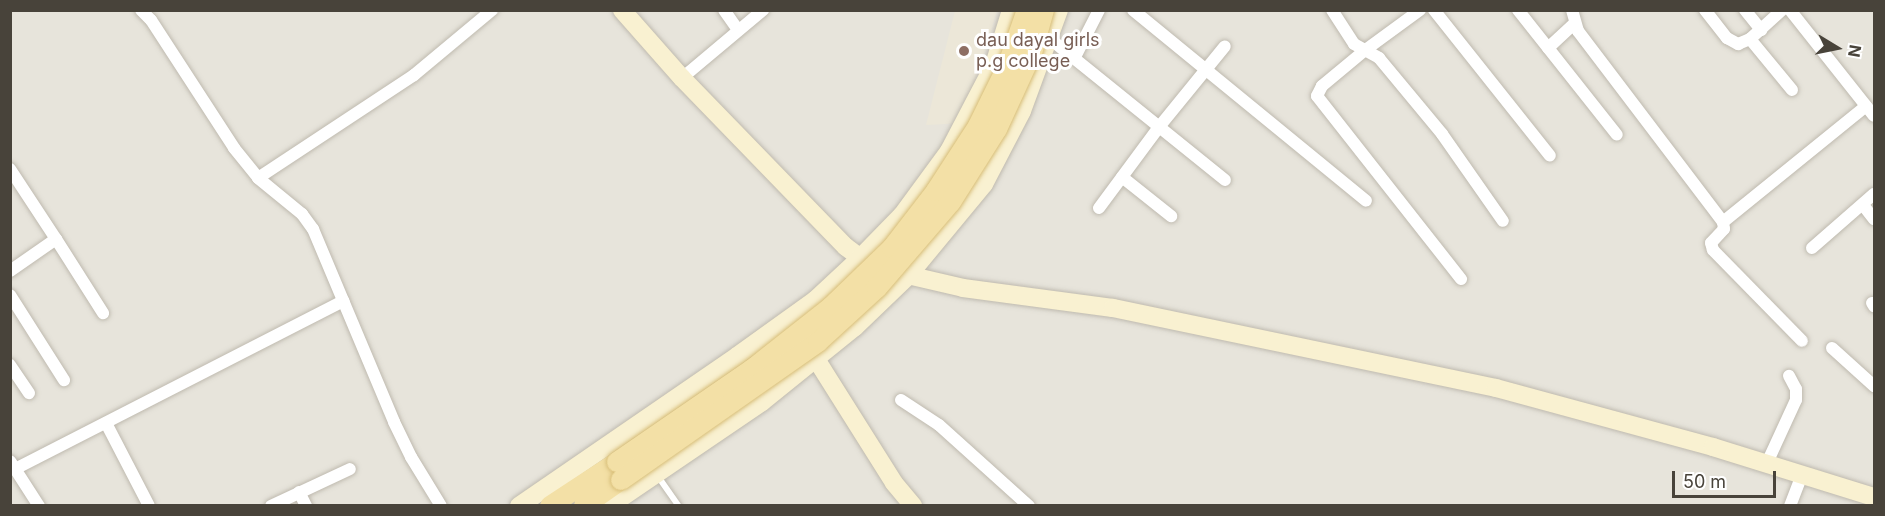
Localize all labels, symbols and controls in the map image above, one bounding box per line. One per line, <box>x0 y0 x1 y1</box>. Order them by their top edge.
north arrow <box>1807 18 1867 78</box>
place label: dau dayal girls p.g college <box>976 30 1100 72</box>
text: N <box>1844 43 1866 59</box>
marker: dau dayal girls p.g college <box>957 44 971 58</box>
scale bar <box>1675 459 1778 497</box>
text: 50 m <box>1683 471 1726 492</box>

